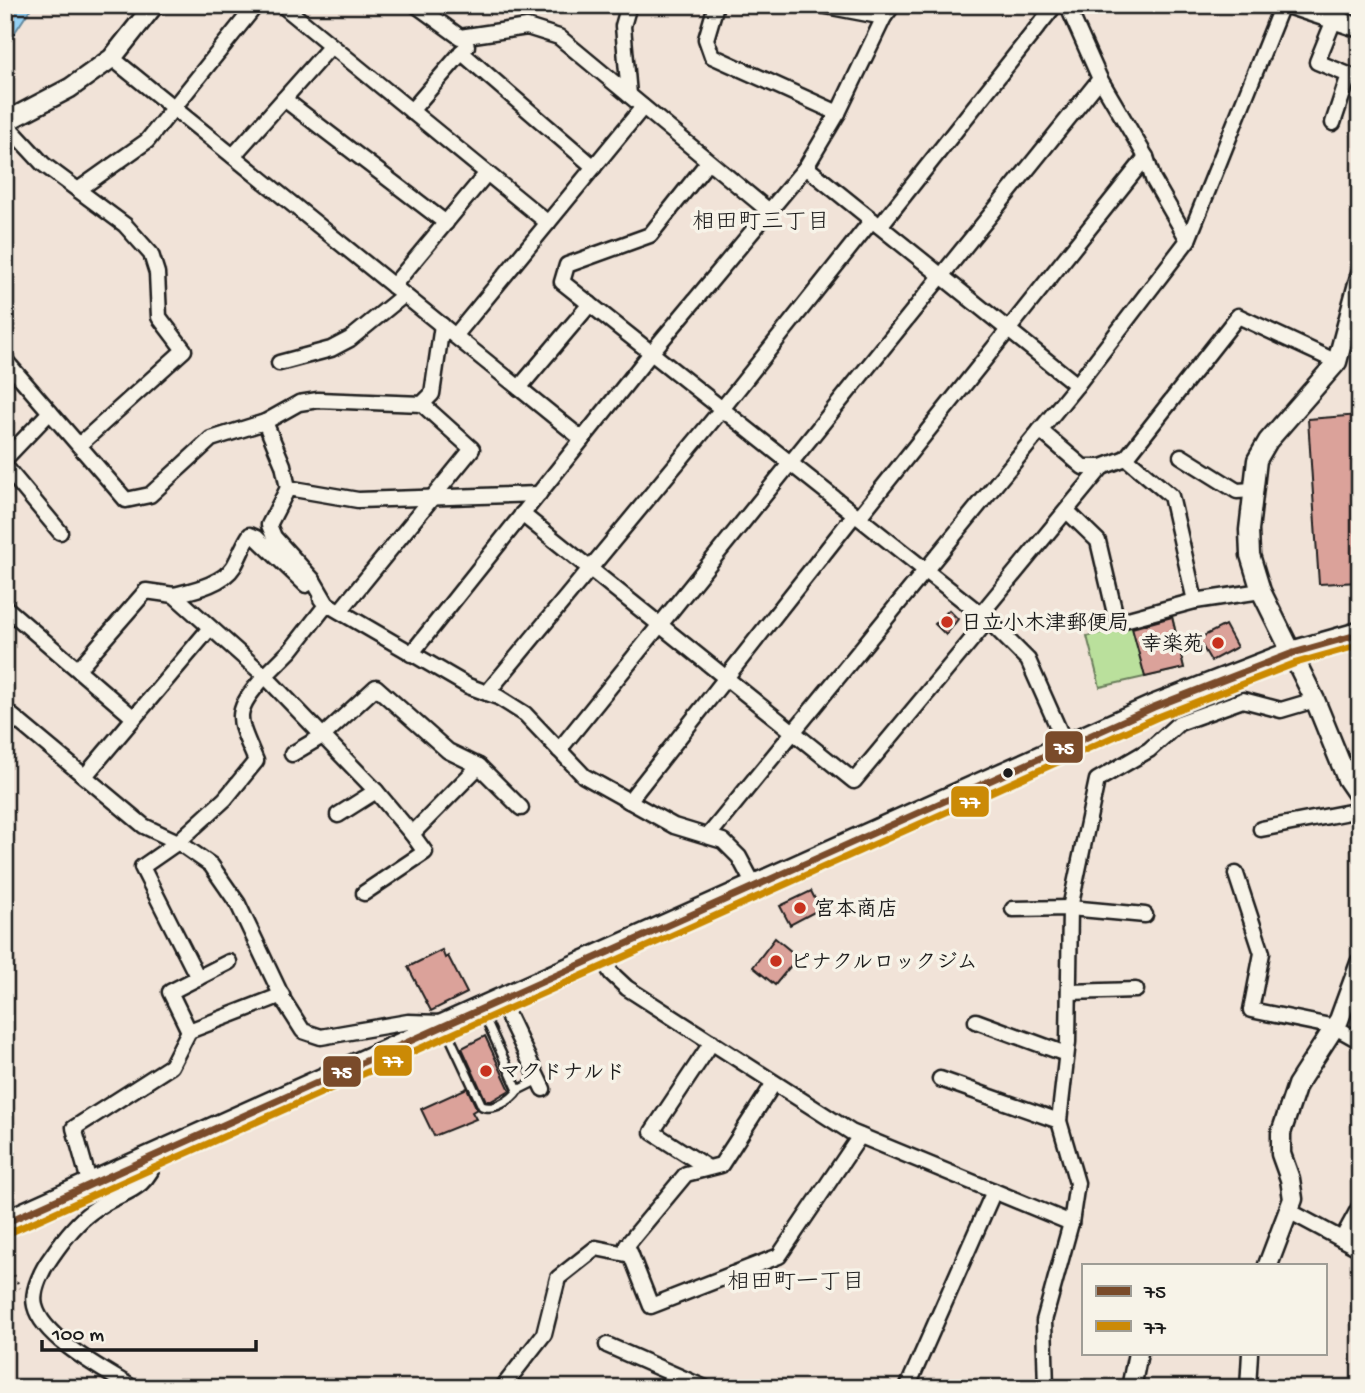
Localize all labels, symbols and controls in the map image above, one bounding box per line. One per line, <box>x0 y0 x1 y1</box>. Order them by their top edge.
district label: 相田町三丁目 <box>692 210 830 237</box>
place label: 日立小木津郵便局 <box>961 611 1129 638</box>
marker: 日立小木津郵便局 <box>939 614 955 630</box>
place label: 幸楽苑 <box>1141 632 1204 659</box>
marker: 幸楽苑 <box>1210 635 1226 651</box>
line badge: 75 <box>1044 730 1084 764</box>
text: 75 <box>1053 739 1074 762</box>
unlabelled marker <box>1001 766 1015 780</box>
line badge: 77 <box>950 785 990 818</box>
text: 77 <box>959 793 981 816</box>
place label: 宮本商店 <box>814 897 898 924</box>
marker: 宮本商店 <box>792 900 808 916</box>
place label: ピナクルロックジム <box>790 951 978 977</box>
marker: ピナクルロックジム <box>768 953 784 969</box>
line badge: 77 <box>373 1044 413 1077</box>
text: 77 <box>382 1052 404 1075</box>
line badge: 75 <box>322 1055 362 1088</box>
place label: マクドナルド <box>500 1062 625 1087</box>
text: 75 <box>331 1063 352 1086</box>
marker: マクドナルド <box>478 1063 494 1079</box>
legend <box>1082 1264 1326 1354</box>
district label: 相田町一丁目 <box>727 1270 865 1297</box>
text: 75 <box>1143 1282 1166 1307</box>
scale bar <box>42 1309 256 1353</box>
text: 77 <box>1143 1318 1167 1343</box>
text: 100 m <box>51 1324 104 1349</box>

